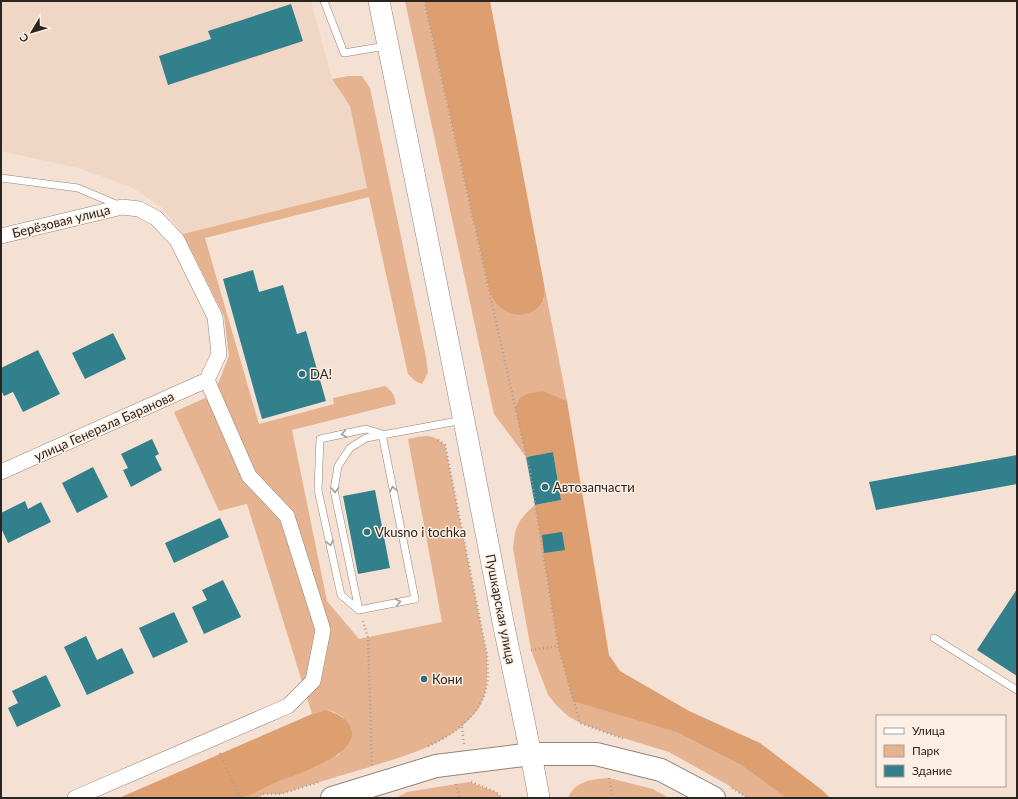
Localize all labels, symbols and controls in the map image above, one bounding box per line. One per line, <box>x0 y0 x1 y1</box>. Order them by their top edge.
north arrow <box>12 12 52 52</box>
text: С <box>16 31 31 45</box>
street label: Берёзовая улица <box>10 201 112 241</box>
place label: DA! <box>310 366 332 382</box>
marker: DA! <box>297 369 307 379</box>
street label: улица Генерала Баранова <box>32 388 176 464</box>
one-way arrow <box>341 429 347 437</box>
place label: Автозапчасти <box>553 479 635 495</box>
marker: Автозапчасти <box>540 482 550 492</box>
one-way arrow <box>390 486 398 492</box>
one-way arrow <box>331 487 340 493</box>
place label: Vkusno i tochka <box>375 524 466 540</box>
marker: Vkusno i tochka <box>362 527 372 537</box>
one-way arrow <box>325 540 333 546</box>
street label: Пушкарская улица <box>482 553 520 665</box>
one-way arrow <box>394 599 401 607</box>
place label: Кони <box>432 671 462 687</box>
marker: Кони <box>419 674 429 684</box>
legend <box>876 715 1006 787</box>
text: Улица <box>912 723 945 738</box>
text: Парк <box>912 743 940 758</box>
text: Здание <box>912 763 952 778</box>

